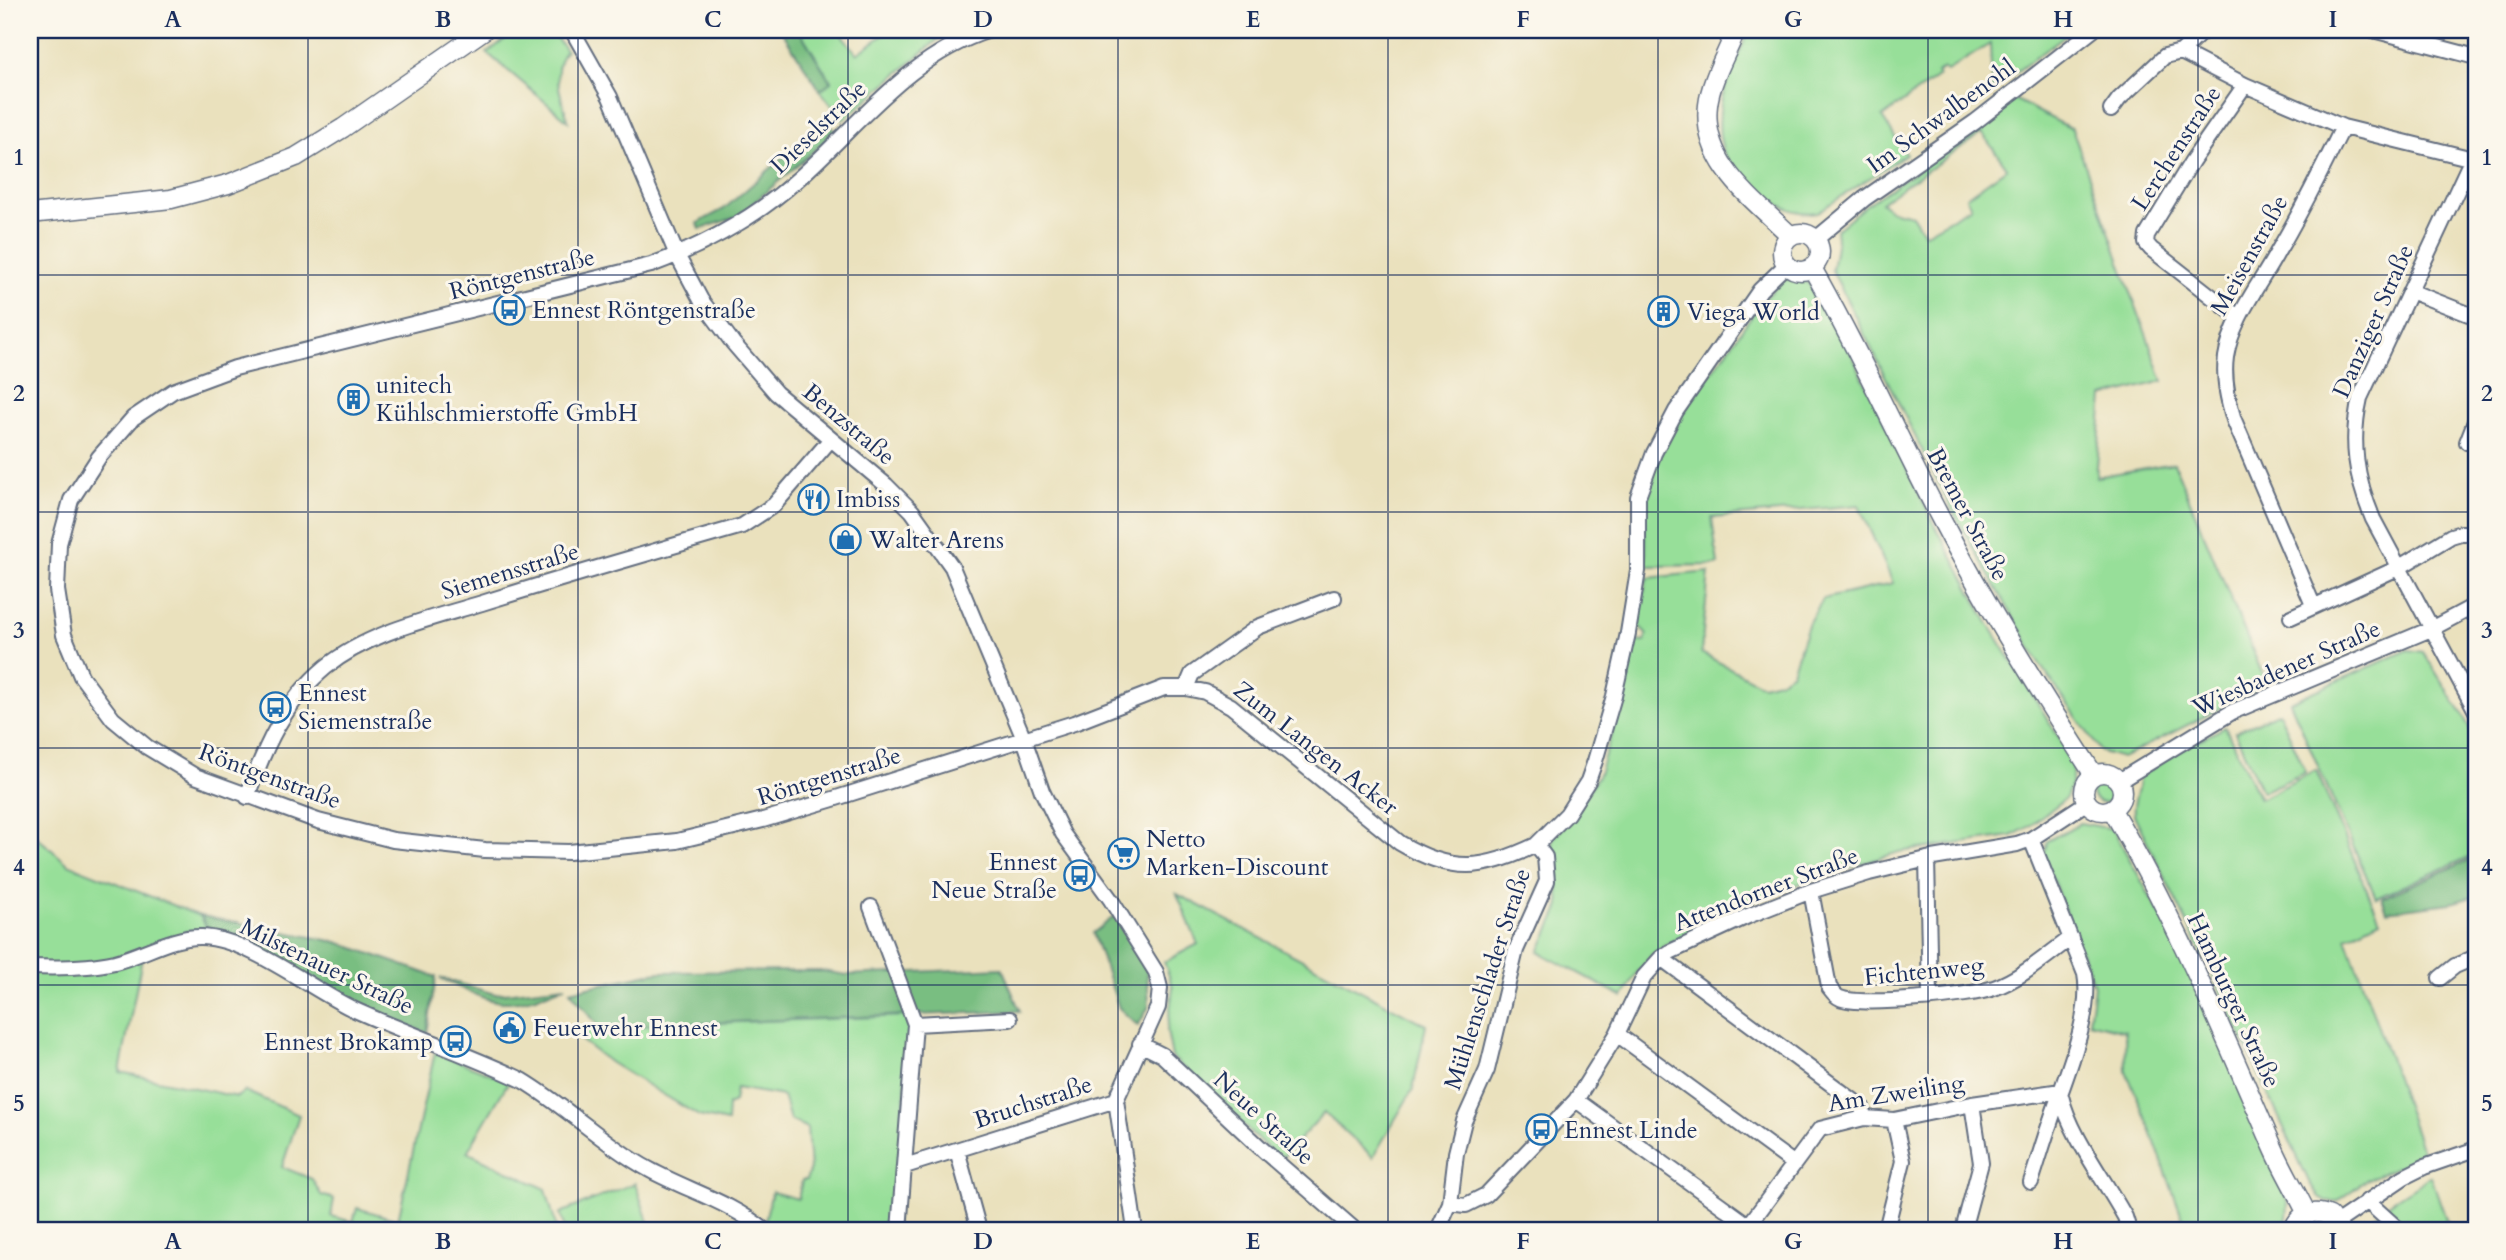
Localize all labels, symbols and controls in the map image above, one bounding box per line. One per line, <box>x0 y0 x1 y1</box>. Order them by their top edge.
text: A <box>164 4 182 35</box>
text: B <box>435 4 451 35</box>
text: C <box>704 4 722 35</box>
text: D <box>973 4 993 35</box>
text: E <box>1246 4 1260 35</box>
text: F <box>1516 4 1530 35</box>
text: G <box>1784 4 1803 35</box>
text: H <box>2053 4 2073 35</box>
text: I <box>2329 4 2337 35</box>
street label: Im Schwalbenohl <box>1860 51 2022 182</box>
street label: Dieselstraße <box>763 73 874 182</box>
street label: Lerchenstraße <box>2124 79 2229 217</box>
text: 1 <box>13 142 25 173</box>
text: 1 <box>2481 142 2493 173</box>
street label: Meisenstraße <box>2203 189 2296 321</box>
street label: Danziger Straße <box>2325 239 2422 403</box>
street label: Röntgenstraße <box>446 240 598 308</box>
bus stop icon: Ennest Röntgenstraße <box>492 293 526 327</box>
place label: Ennest Röntgenstraße <box>532 294 756 327</box>
building icon: Viega World <box>1647 295 1681 329</box>
place label: Viega World <box>1687 296 1820 329</box>
place label: unitech Kühlschmierstoffe GmbH <box>376 369 638 430</box>
street label: Benzstraße <box>795 376 902 473</box>
text: 2 <box>13 378 25 409</box>
text: 2 <box>2481 378 2493 409</box>
building icon: unitech Kühlschmierstoffe GmbH <box>336 382 370 416</box>
street label: Bremer Straße <box>1919 442 2016 587</box>
restaurant icon: Imbiss <box>796 482 830 516</box>
place label: Imbiss <box>836 483 900 516</box>
shop icon: Walter Arens <box>829 523 863 557</box>
place label: Walter Arens <box>868 524 1004 557</box>
street label: Siemensstraße <box>437 535 583 608</box>
street label: Wiesbadener Straße <box>2186 612 2386 725</box>
text: 3 <box>13 615 25 646</box>
text: 3 <box>2481 615 2493 646</box>
street label: Zum Langen Acker <box>1227 674 1405 823</box>
place label: Ennest Siemenstraße <box>298 677 432 738</box>
bus stop icon: Ennest Siemenstraße <box>258 690 292 724</box>
street label: Röntgenstraße <box>194 736 345 817</box>
street label: Röntgenstraße <box>753 739 905 814</box>
place label: Netto Marken-Discount <box>1146 823 1329 884</box>
supermarket icon: Netto Marken-Discount <box>1106 836 1140 870</box>
street label: Attendorner Straße <box>1669 839 1863 940</box>
place label: Ennest Neue Straße <box>931 846 1057 907</box>
text: 4 <box>13 852 25 883</box>
text: 4 <box>2481 852 2493 883</box>
bus stop icon: Ennest Neue Straße <box>1063 859 1097 893</box>
street label: Mühlenschlader Straße <box>1436 864 1539 1094</box>
street label: Hamburger Straße <box>2179 908 2288 1093</box>
street label: Milstenauer Straße <box>235 910 419 1023</box>
street label: Fichtenweg <box>1863 949 1986 994</box>
public building icon: Feuerwehr Ennest <box>493 1011 527 1045</box>
place label: Feuerwehr Ennest <box>533 1012 718 1045</box>
bus stop icon: Ennest Brokamp <box>439 1025 473 1059</box>
place label: Ennest Brokamp <box>264 1026 433 1059</box>
street label: Neue Straße <box>1206 1064 1321 1173</box>
street label: Am Zweiling <box>1825 1066 1967 1121</box>
street label: Bruchstraße <box>970 1068 1096 1137</box>
text: 5 <box>13 1088 25 1119</box>
text: 5 <box>2481 1088 2493 1119</box>
bus stop icon: Ennest Linde <box>1524 1113 1558 1147</box>
place label: Ennest Linde <box>1564 1114 1698 1147</box>
text: A <box>164 1226 182 1257</box>
text: B <box>435 1226 451 1257</box>
text: C <box>704 1226 722 1257</box>
text: D <box>973 1226 993 1257</box>
text: E <box>1246 1226 1260 1257</box>
text: F <box>1516 1226 1530 1257</box>
text: G <box>1784 1226 1803 1257</box>
text: H <box>2053 1226 2073 1257</box>
text: I <box>2329 1226 2337 1257</box>

